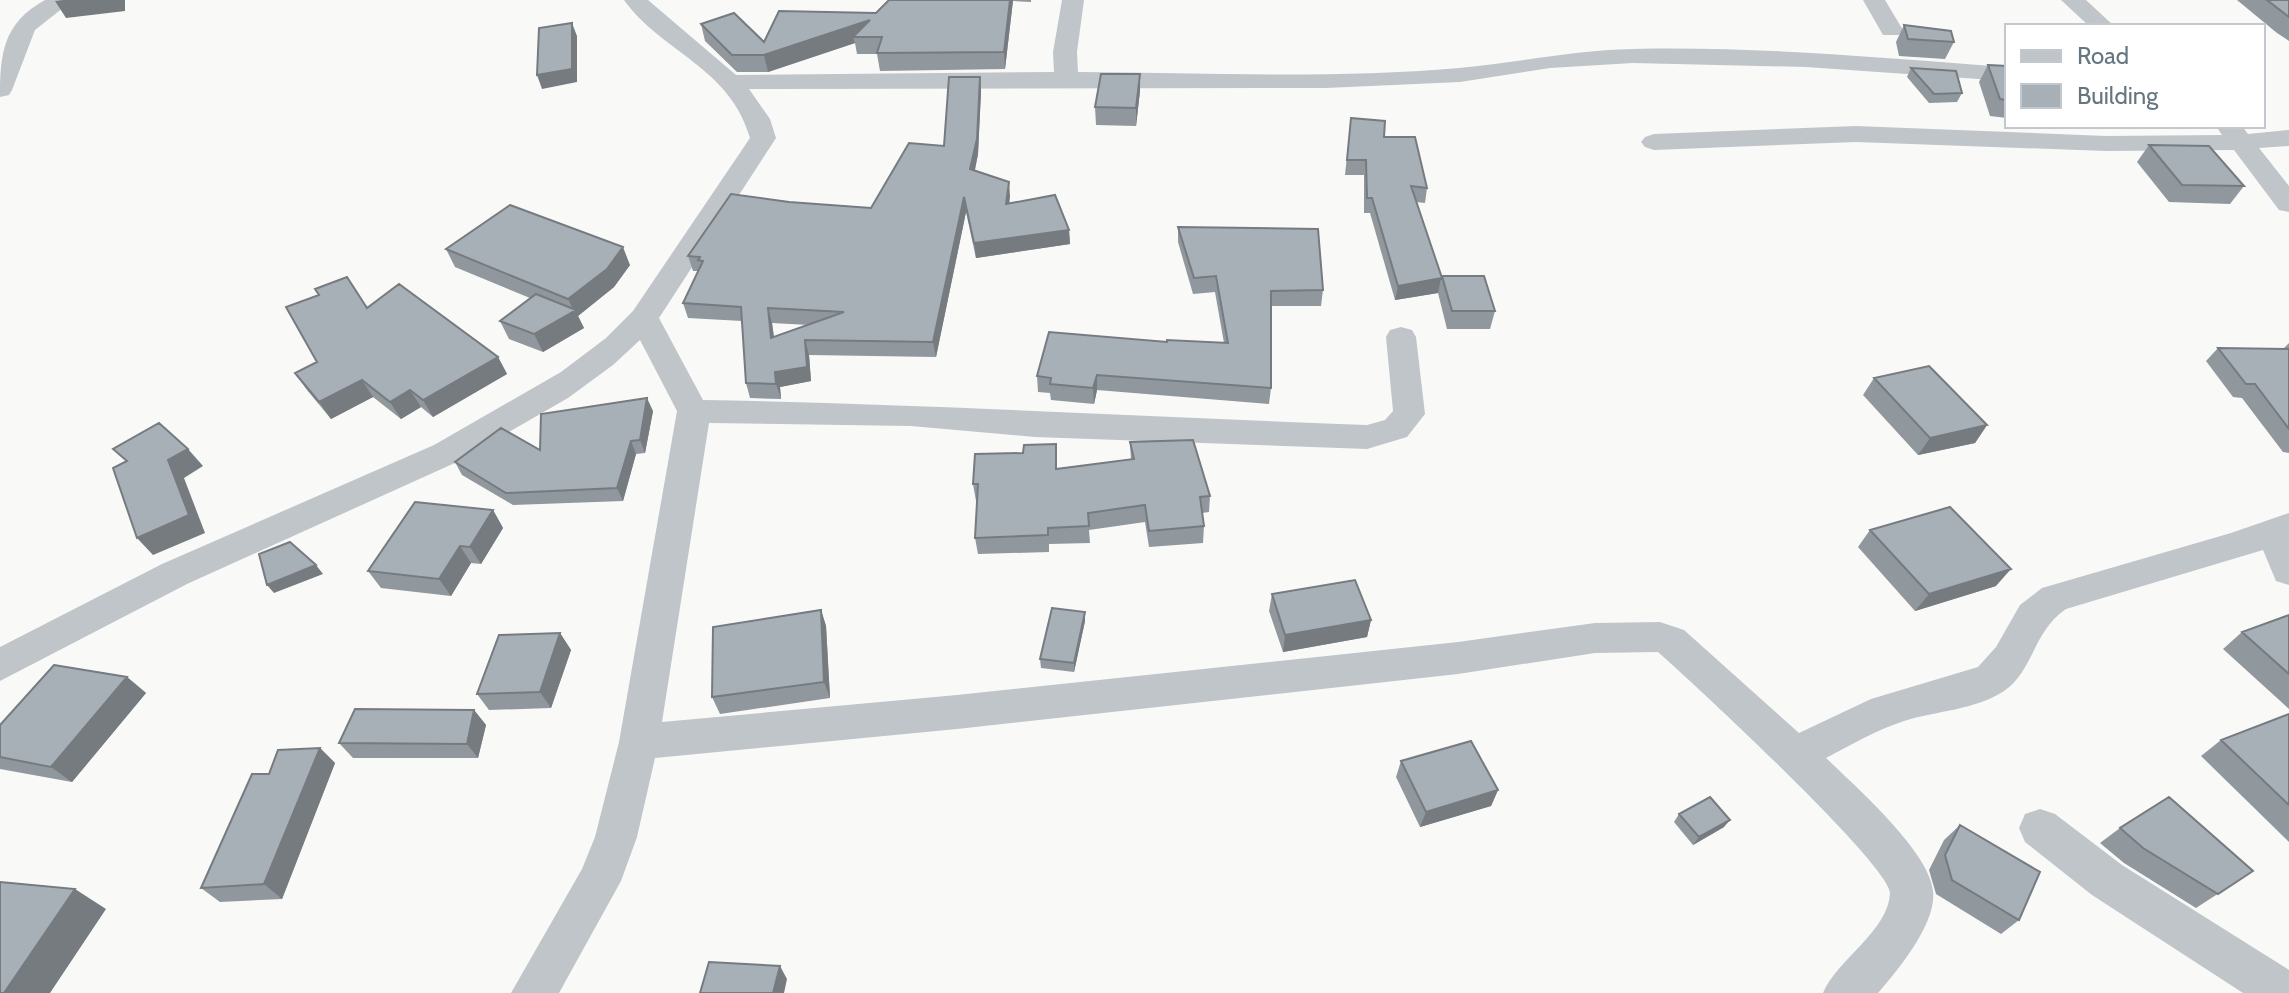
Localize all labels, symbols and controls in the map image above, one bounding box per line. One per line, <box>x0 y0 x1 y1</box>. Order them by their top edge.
legend <box>2005 24 2265 128</box>
text: Road <box>2077 41 2129 70</box>
text: Building <box>2077 81 2159 110</box>

